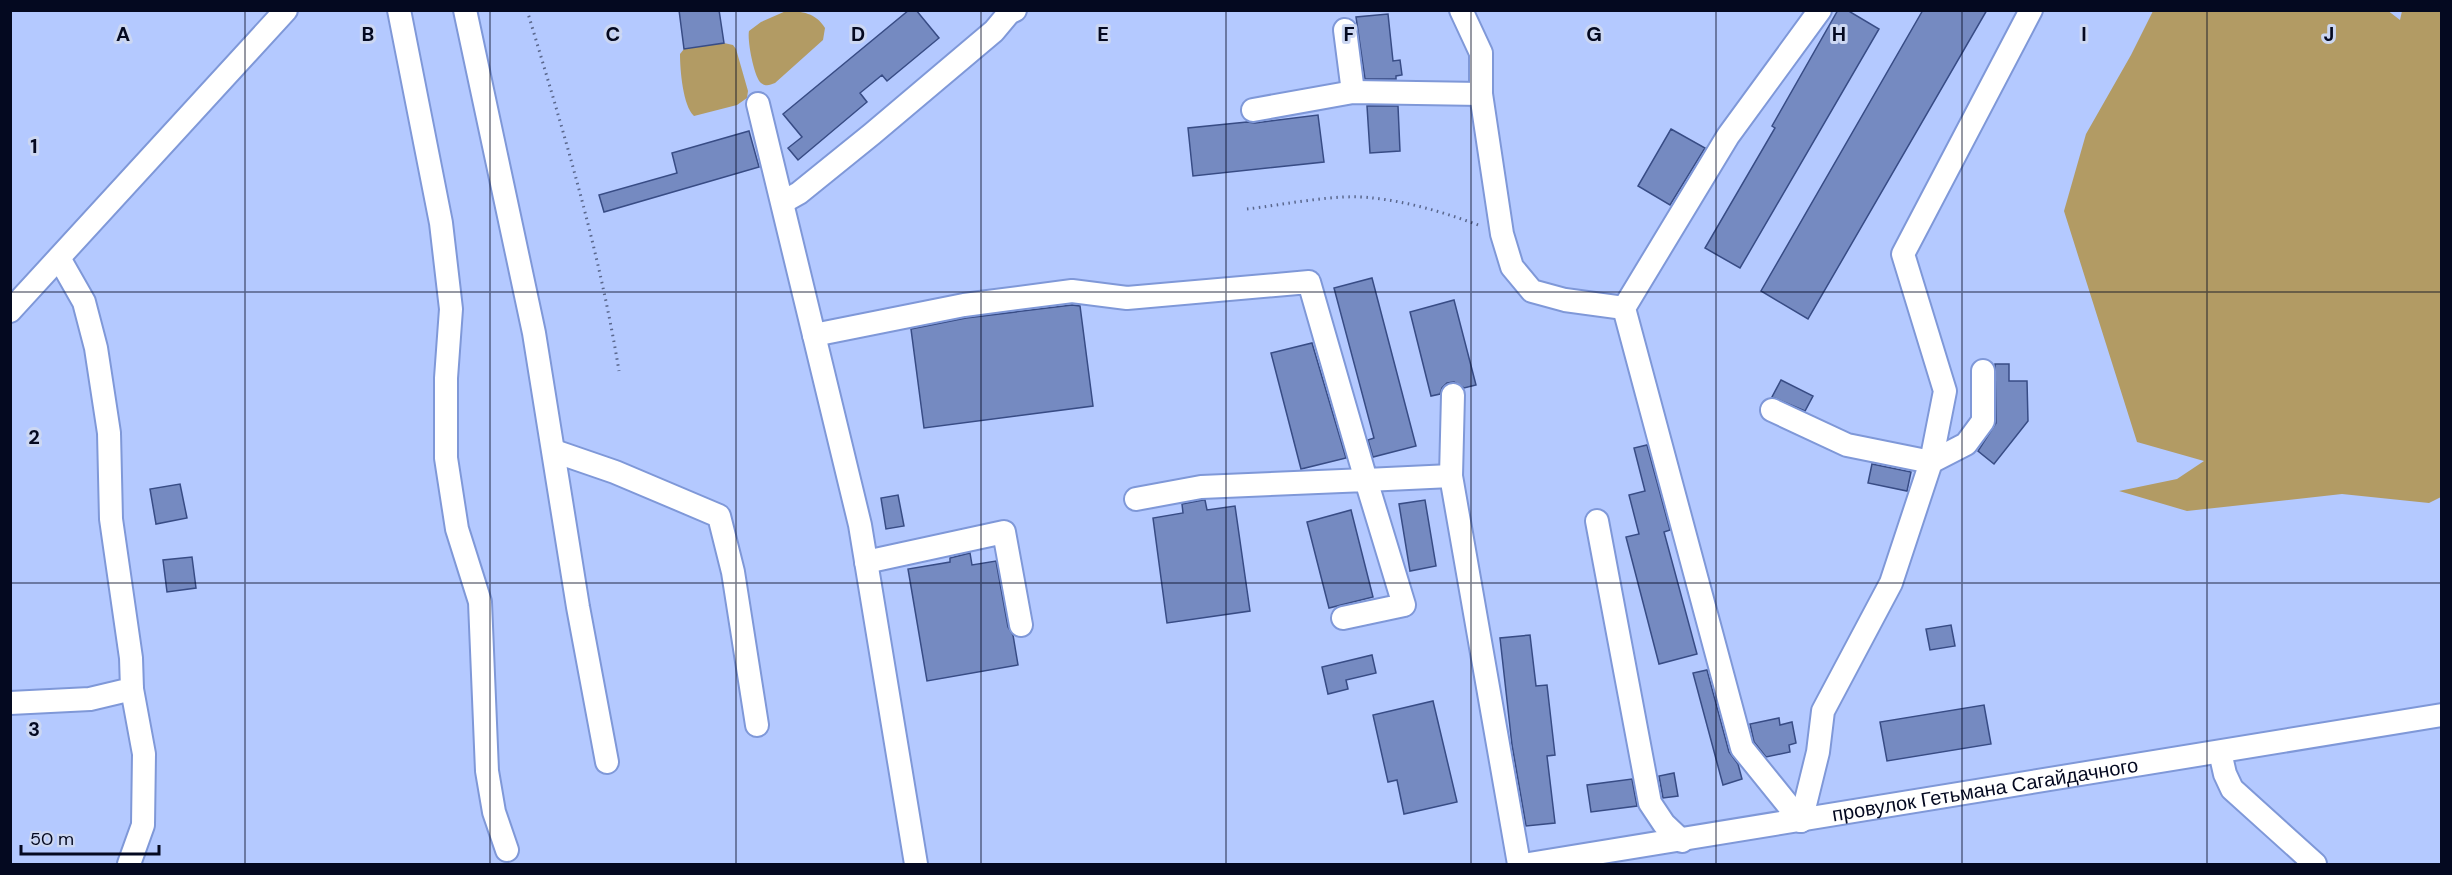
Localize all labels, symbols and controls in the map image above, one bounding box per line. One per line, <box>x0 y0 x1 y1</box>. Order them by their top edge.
text: A <box>116 21 130 47</box>
text: B <box>362 21 374 47</box>
text: C <box>606 21 620 47</box>
text: D <box>851 21 865 47</box>
text: E <box>1097 21 1109 47</box>
text: F <box>1343 21 1355 47</box>
text: G <box>1586 21 1602 47</box>
text: H <box>1832 21 1846 47</box>
text: I <box>2081 21 2087 47</box>
text: J <box>2324 21 2334 47</box>
text: 1 <box>30 133 38 159</box>
text: 2 <box>28 424 40 450</box>
text: 3 <box>28 716 40 742</box>
street label: провулок Гетьмана Сагайдачного <box>1830 752 2140 827</box>
scale bar <box>21 818 159 856</box>
text: 50 m <box>30 827 74 851</box>

